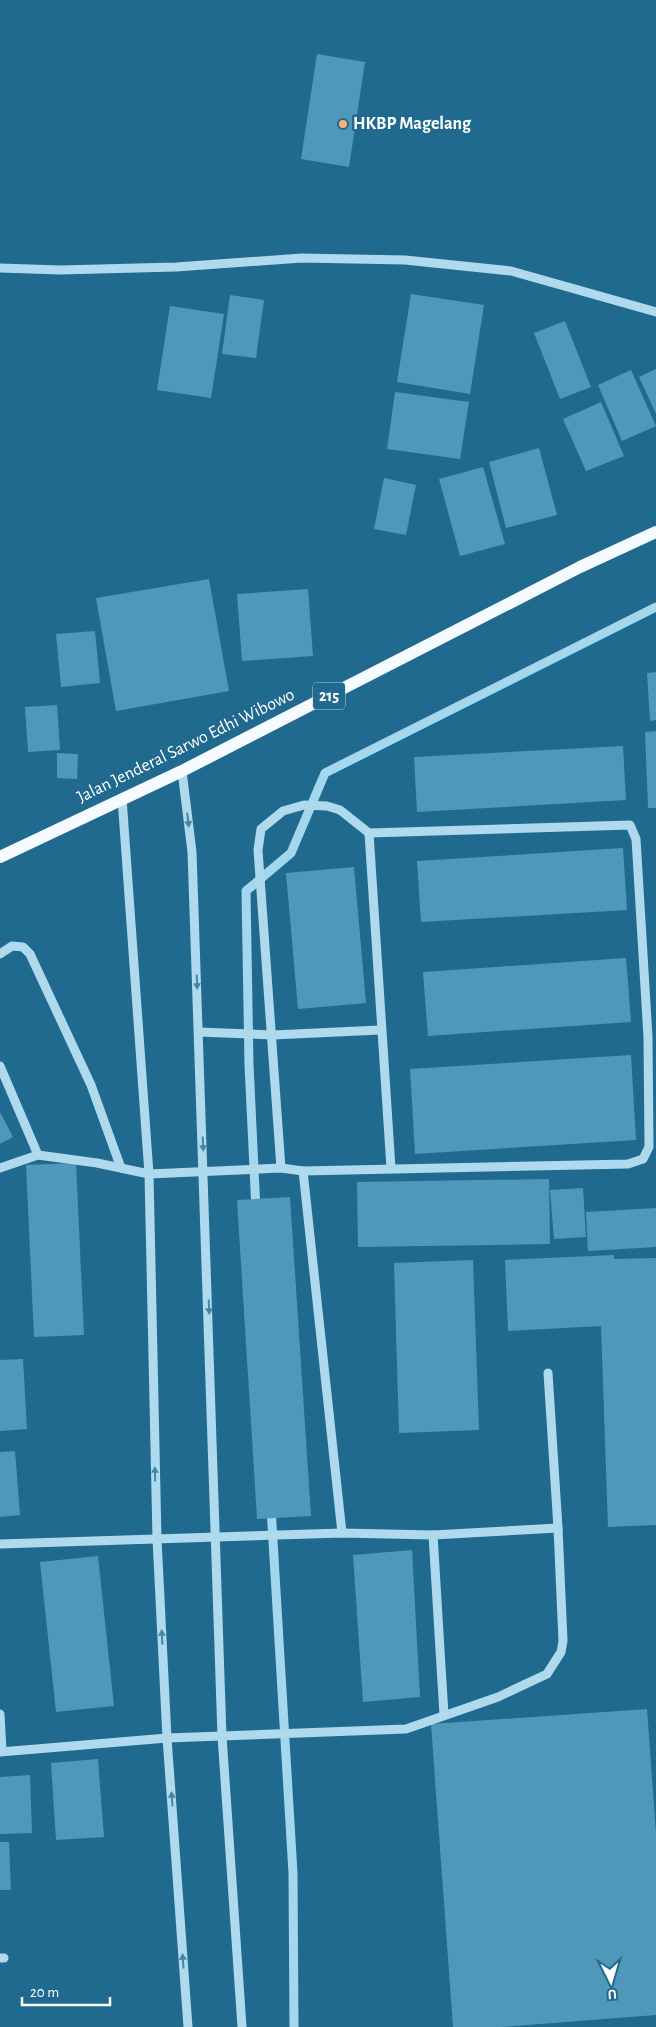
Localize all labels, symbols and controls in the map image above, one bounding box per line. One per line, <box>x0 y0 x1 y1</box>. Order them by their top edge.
place label: HKBP Magelang <box>353 115 472 133</box>
marker: HKBP Magelang <box>337 118 349 130</box>
road number: 215 <box>313 682 345 709</box>
street label: Jalan Jenderal Sarwo Edhi Wibowo <box>74 685 298 807</box>
one-way arrow <box>184 812 192 828</box>
one-way arrow <box>193 974 201 990</box>
one-way arrow <box>200 1136 208 1152</box>
one-way arrow <box>205 1299 213 1315</box>
one-way arrow <box>151 1466 159 1482</box>
one-way arrow <box>157 1628 165 1644</box>
one-way arrow <box>167 1791 175 1807</box>
one-way arrow <box>179 1953 187 1969</box>
north arrow <box>586 1957 636 2007</box>
scale bar <box>22 1974 110 2006</box>
text: 20 m <box>30 1985 59 2000</box>
text: U <box>607 1987 617 2001</box>

